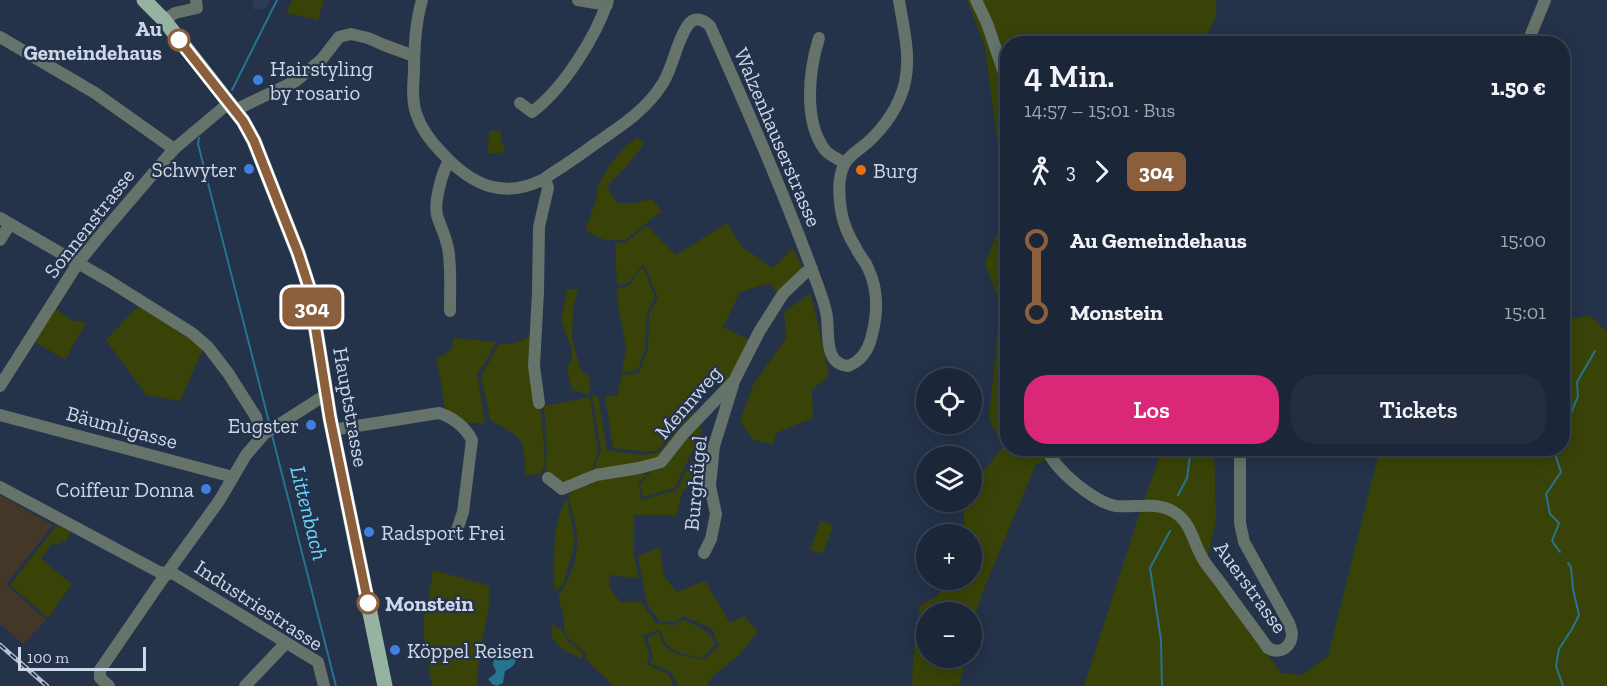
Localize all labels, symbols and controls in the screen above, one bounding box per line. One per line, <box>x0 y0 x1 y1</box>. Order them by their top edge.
place label: Au Gemeindehaus <box>23 16 162 65</box>
marker: Au Gemeindehaus <box>168 29 190 51</box>
street label: Walzenhauserstrasse <box>729 44 827 230</box>
place label: Hairstyling by rosario <box>269 56 373 105</box>
text: 4 Min. <box>1024 56 1115 95</box>
marker: Hairstyling by rosario <box>251 73 265 87</box>
text: 1.50 € <box>1491 74 1546 101</box>
text: 14:57 – 15:01 · Bus <box>1024 98 1175 122</box>
icon: walk <box>1024 155 1057 188</box>
icon: forward <box>1085 155 1118 188</box>
place label: Schwyter <box>151 157 237 182</box>
place label: Burg <box>873 158 918 183</box>
text: 3 <box>1066 159 1076 183</box>
text: 304 <box>1139 159 1174 184</box>
marker: Schwyter <box>242 162 256 176</box>
street label: Sonnenstrasse <box>38 163 140 283</box>
marker: Burg <box>854 163 868 177</box>
text: Au Gemeindehaus <box>1070 227 1247 254</box>
text: 15:00 <box>1501 228 1546 252</box>
line badge: 304 <box>278 288 346 326</box>
text: 304 <box>294 295 330 320</box>
text: Monstein <box>1070 299 1163 326</box>
text: 15:01 <box>1504 300 1546 324</box>
street label: Hauptstrasse <box>328 345 374 469</box>
street label: Mennweg <box>649 360 727 444</box>
map controls <box>916 368 982 668</box>
button: locate <box>916 368 982 434</box>
button: Los <box>1024 375 1279 444</box>
button: Tickets <box>1291 375 1546 444</box>
street label: Bäumligasse <box>64 400 180 454</box>
place label: Eugster <box>228 413 299 438</box>
marker: Eugster <box>304 418 318 432</box>
street label: Burghügel <box>678 434 712 532</box>
button: layers <box>916 446 982 512</box>
water label: Littenbach <box>284 463 334 563</box>
place label: Coiffeur Donna <box>56 477 194 502</box>
marker: Coiffeur Donna <box>199 482 213 496</box>
place label: Radsport Frei <box>381 520 505 545</box>
button: + <box>916 524 982 590</box>
marker: Radsport Frei <box>362 525 376 539</box>
street label: Auerstrasse <box>1209 536 1293 638</box>
street label: Industriestrasse <box>190 554 328 656</box>
place label: Monstein <box>385 591 474 616</box>
marker: Monstein <box>357 592 379 614</box>
button: − <box>916 602 982 668</box>
place label: Köppel Reisen <box>407 638 534 663</box>
marker: Köppel Reisen <box>388 643 402 657</box>
scale bar <box>18 644 146 672</box>
text: 100 m <box>27 648 69 667</box>

